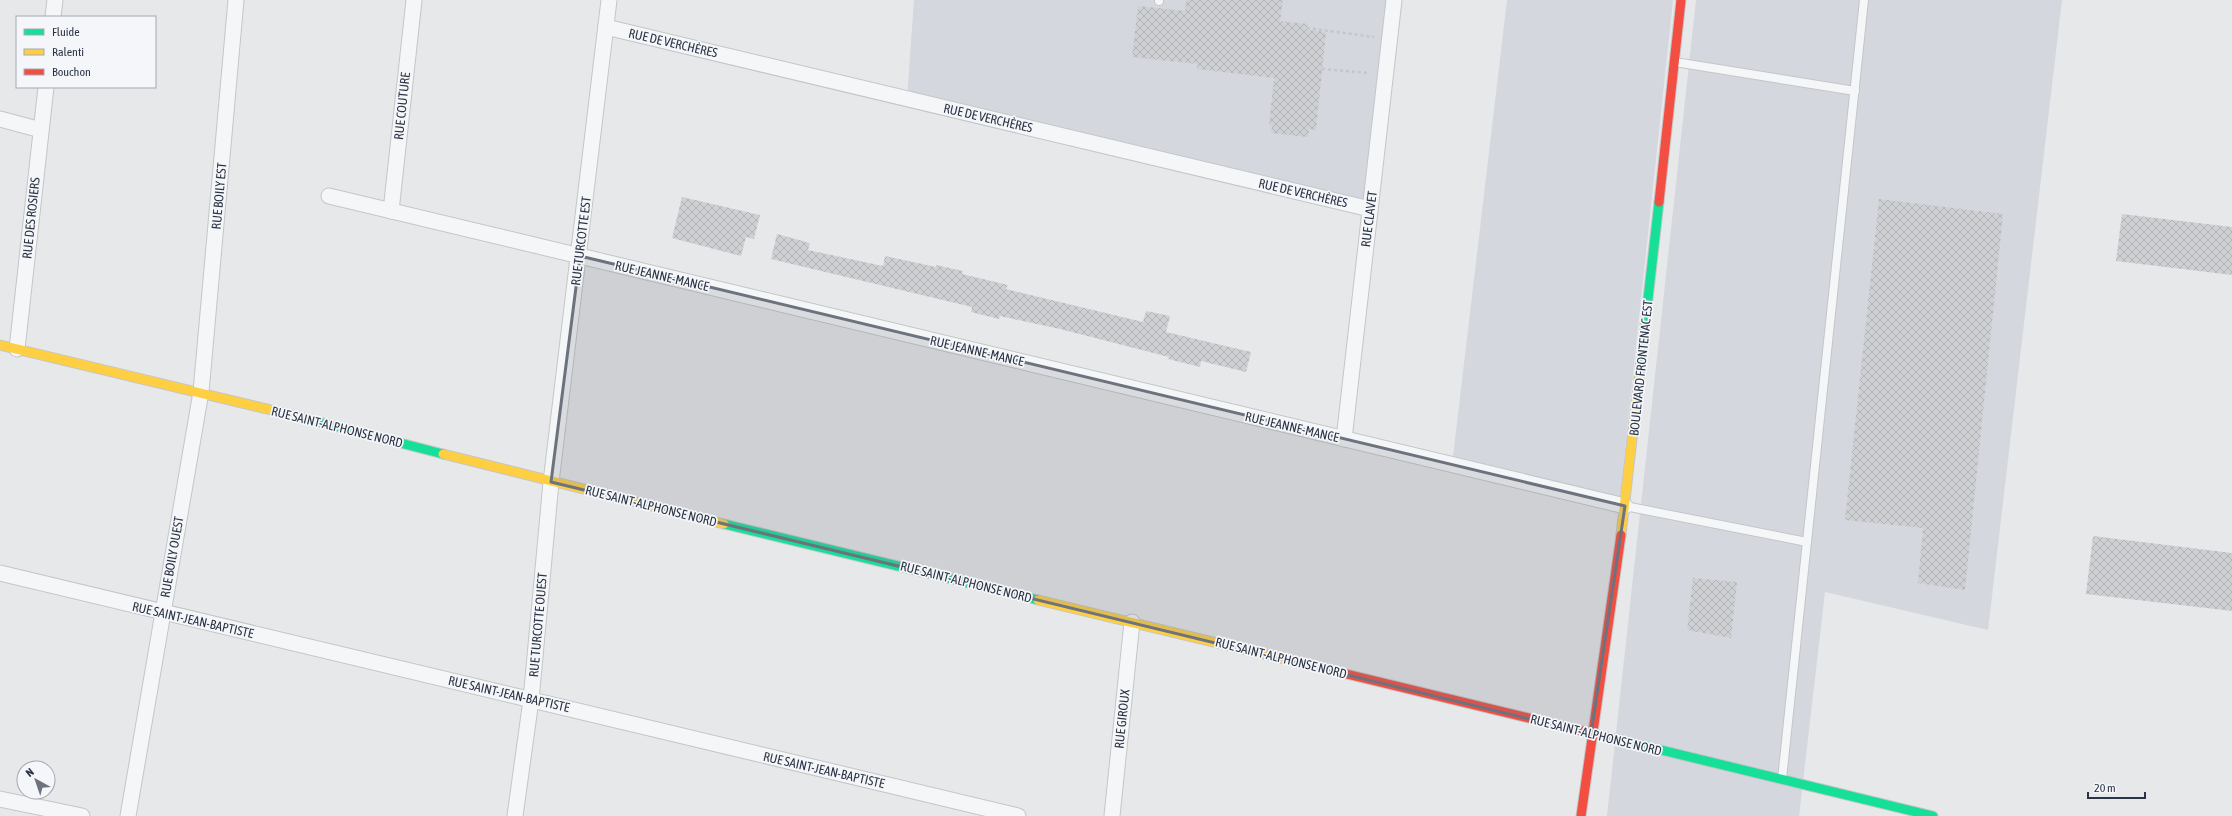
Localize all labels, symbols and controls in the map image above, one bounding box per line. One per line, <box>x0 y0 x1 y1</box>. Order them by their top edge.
legend <box>16 16 156 88</box>
text: Fluide <box>52 25 80 39</box>
street label: RUE DE VERCHÈRES <box>627 25 719 61</box>
text: Ralenti <box>52 45 84 59</box>
text: Bouchon <box>52 65 91 79</box>
street label: RUE COUTURE <box>391 71 413 140</box>
street label: RUE DE VERCHÈRES <box>942 100 1034 136</box>
street label: RUE BOILY EST <box>209 162 229 230</box>
street label: RUE DE VERCHÈRES <box>1257 175 1349 211</box>
street label: RUE DES ROSIERS <box>19 176 43 259</box>
street label: RUE CLAVET <box>1358 190 1380 248</box>
street label: RUE TURCOTTE EST <box>568 195 594 286</box>
street label: RUE JEANNE-MANCE <box>614 258 711 294</box>
street label: BOULEVARD FRONTENAC EST <box>1626 299 1656 437</box>
street label: RUE JEANNE-MANCE <box>929 333 1026 369</box>
street label: RUE SAINT-ALPHONSE NORD <box>270 403 404 451</box>
street label: RUE JEANNE-MANCE <box>1244 409 1341 445</box>
street label: RUE SAINT-ALPHONSE NORD <box>584 482 718 530</box>
street label: RUE BOILY OUEST <box>157 515 187 599</box>
street label: RUE SAINT-ALPHONSE NORD <box>899 558 1033 606</box>
street label: RUE TURCOTTE OUEST <box>526 572 550 678</box>
street label: RUE SAINT-JEAN-BAPTISTE <box>131 599 256 641</box>
street label: RUE SAINT-ALPHONSE NORD <box>1214 634 1348 682</box>
street label: RUE SAINT-JEAN-BAPTISTE <box>447 673 572 715</box>
street label: RUE GIROUX <box>1111 689 1133 749</box>
street label: RUE SAINT-ALPHONSE NORD <box>1529 711 1663 759</box>
street label: RUE SAINT-JEAN-BAPTISTE <box>762 749 887 791</box>
north arrow <box>16 760 56 800</box>
text: N <box>23 766 36 779</box>
scale bar <box>2088 774 2145 800</box>
text: 20 m <box>2094 781 2116 795</box>

